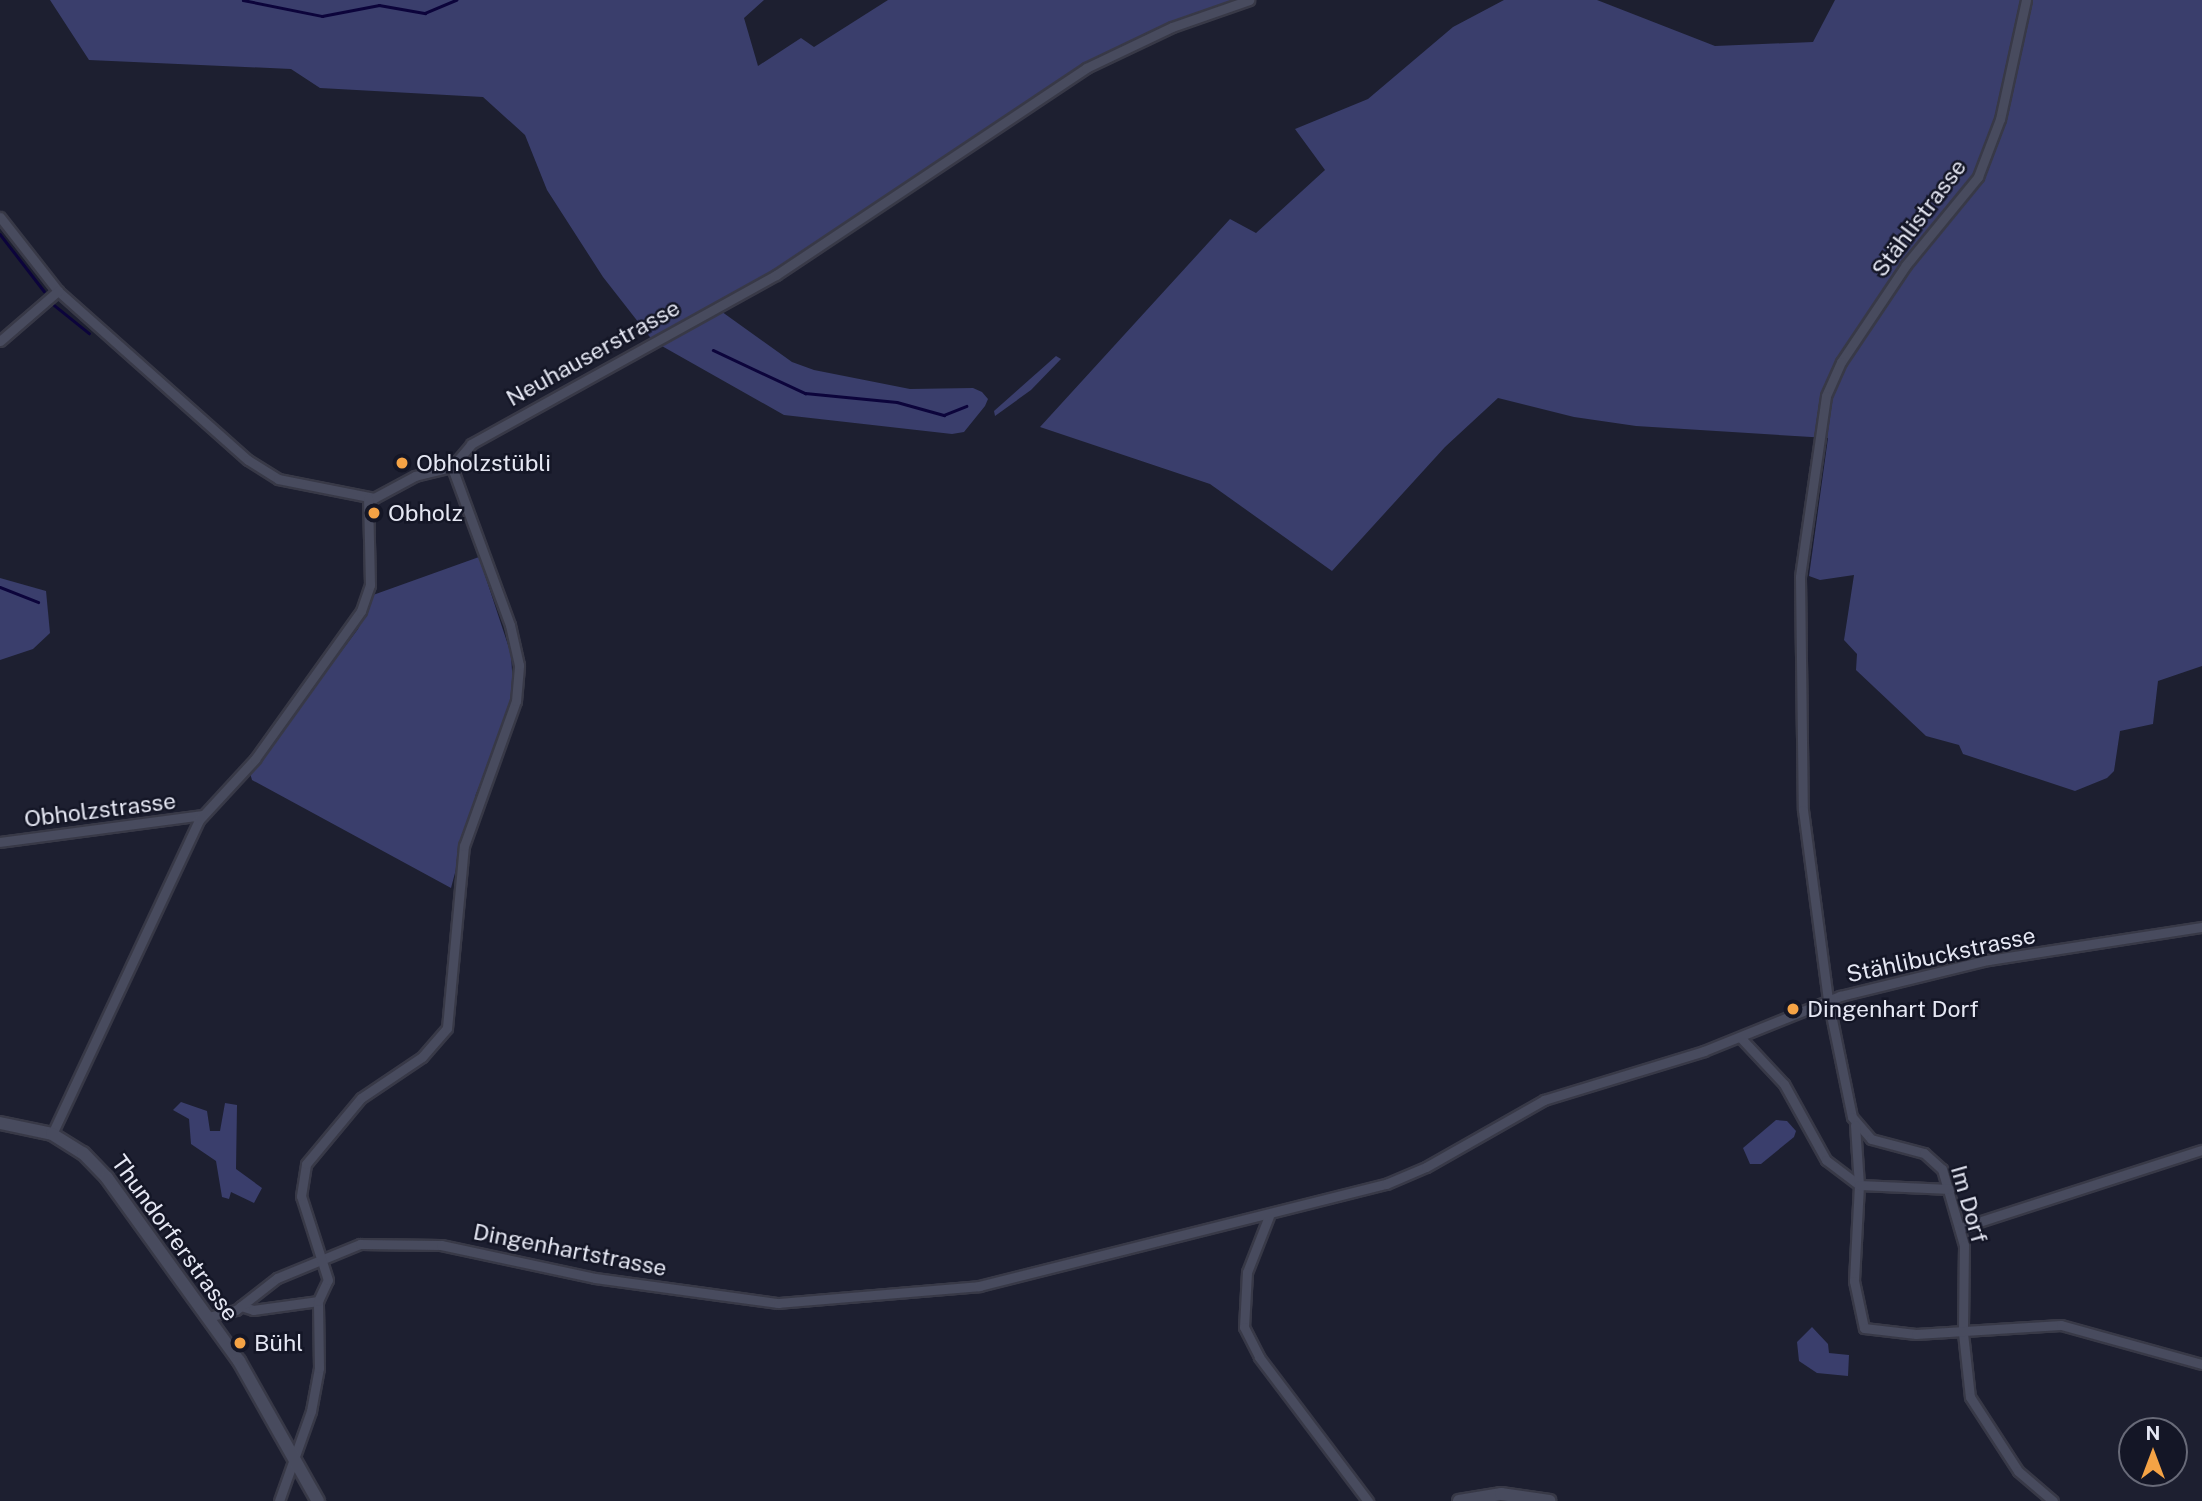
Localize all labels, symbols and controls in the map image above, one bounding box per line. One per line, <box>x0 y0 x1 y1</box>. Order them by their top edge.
street label: Stählistrasse <box>1866 154 1972 282</box>
street label: Neuhauserstrasse <box>501 294 685 412</box>
place label: Obholzstübli <box>416 449 551 477</box>
marker: Obholzstübli <box>394 455 410 471</box>
place label: Obholz <box>388 499 463 527</box>
marker: Obholz <box>366 505 382 521</box>
street label: Obholzstrasse <box>23 787 177 833</box>
street label: Stählibuckstrasse <box>1844 922 2038 988</box>
place label: Dingenhart Dorf <box>1807 995 1979 1023</box>
marker: Dingenhart Dorf <box>1785 1001 1801 1017</box>
street label: Thundorferstrasse <box>106 1150 244 1326</box>
street label: Im Dorf <box>1945 1162 1993 1246</box>
street label: Dingenhartstrasse <box>471 1218 669 1282</box>
place label: Bühl <box>254 1329 303 1357</box>
marker: Bühl <box>232 1335 248 1351</box>
north arrow <box>2118 1417 2188 1487</box>
text: N <box>2146 1422 2160 1444</box>

